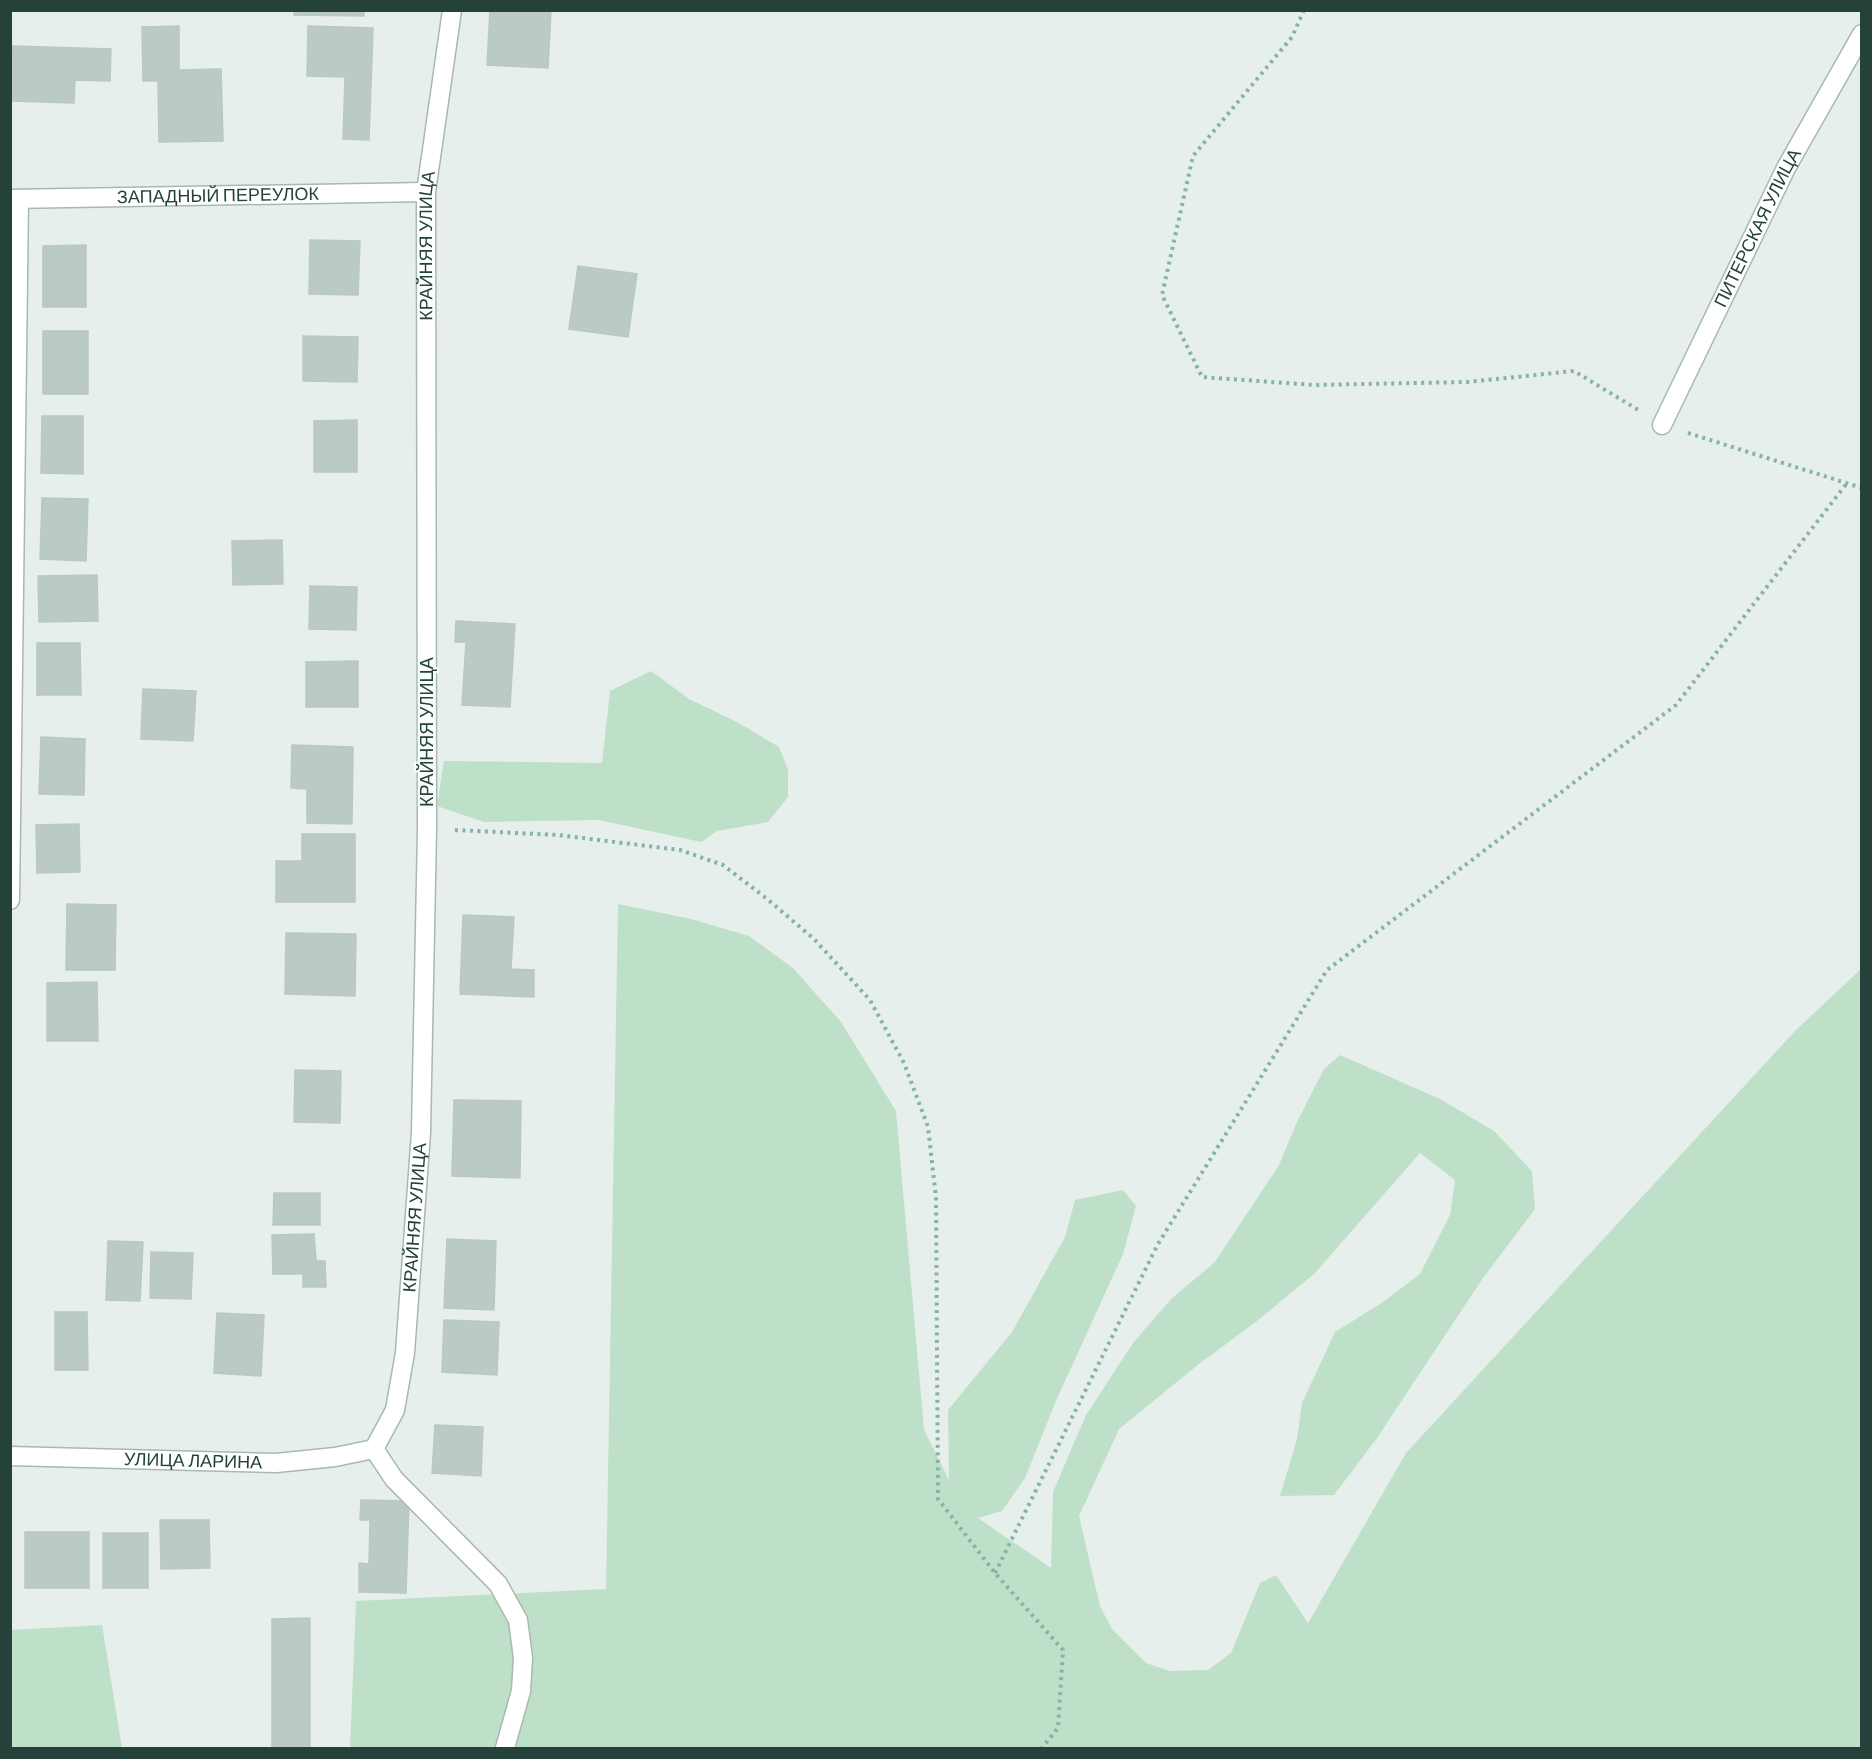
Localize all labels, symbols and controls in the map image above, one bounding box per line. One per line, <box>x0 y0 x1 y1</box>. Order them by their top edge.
street label: ПИТЕРСКАЯ УЛИЦА <box>1709 144 1805 310</box>
street label: КРАЙНЯЯ УЛИЦА <box>414 169 439 321</box>
street label: ЗАПАДНЫЙ ПЕРЕУЛОК <box>117 182 320 207</box>
street label: КРАЙНЯЯ УЛИЦА <box>415 657 437 807</box>
street label: КРАЙНЯЯ УЛИЦА <box>397 1142 430 1293</box>
street label: УЛИЦА ЛАРИНА <box>124 1447 262 1473</box>

